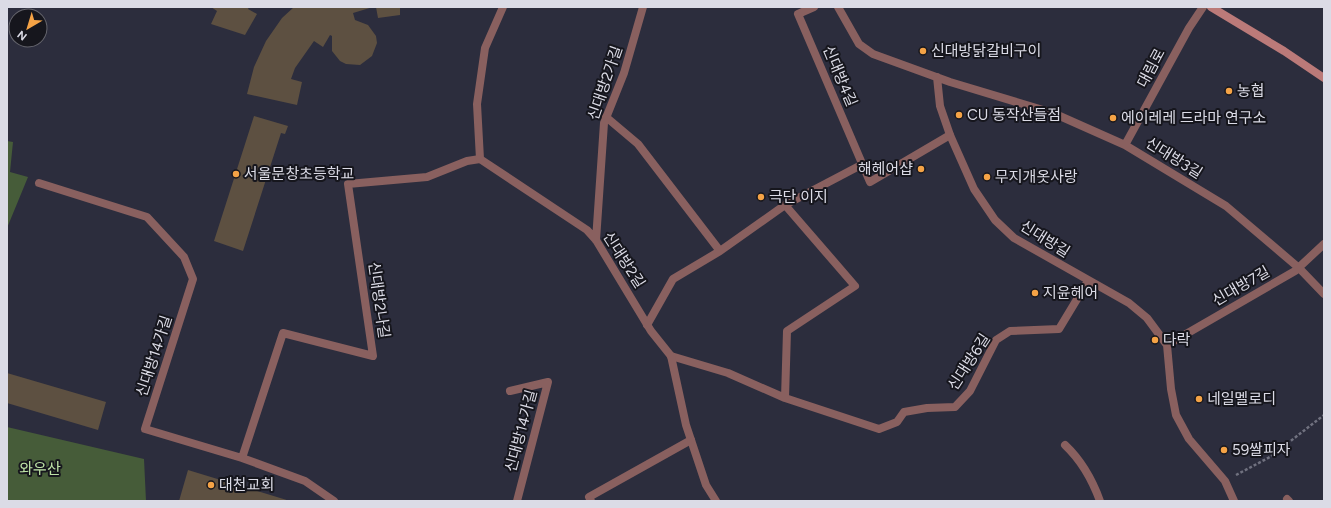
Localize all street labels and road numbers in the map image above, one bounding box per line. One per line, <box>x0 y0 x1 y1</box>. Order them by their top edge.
street label: 신대방2가길 <box>584 43 626 123</box>
street label: 신대방4길 <box>819 43 861 109</box>
street label: 대림로 <box>1133 45 1169 91</box>
street label: 신대방3길 <box>1142 134 1206 182</box>
street label: 신대방길 <box>1017 217 1073 261</box>
street label: 신대방2길 <box>599 228 649 292</box>
street label: 신대방2나길 <box>365 260 393 340</box>
street label: 신대방7길 <box>1209 262 1273 310</box>
street label: 신대방14가길 <box>132 313 176 399</box>
street label: 신대방6길 <box>944 330 994 394</box>
street label: 신대방14가길 <box>501 388 541 474</box>

